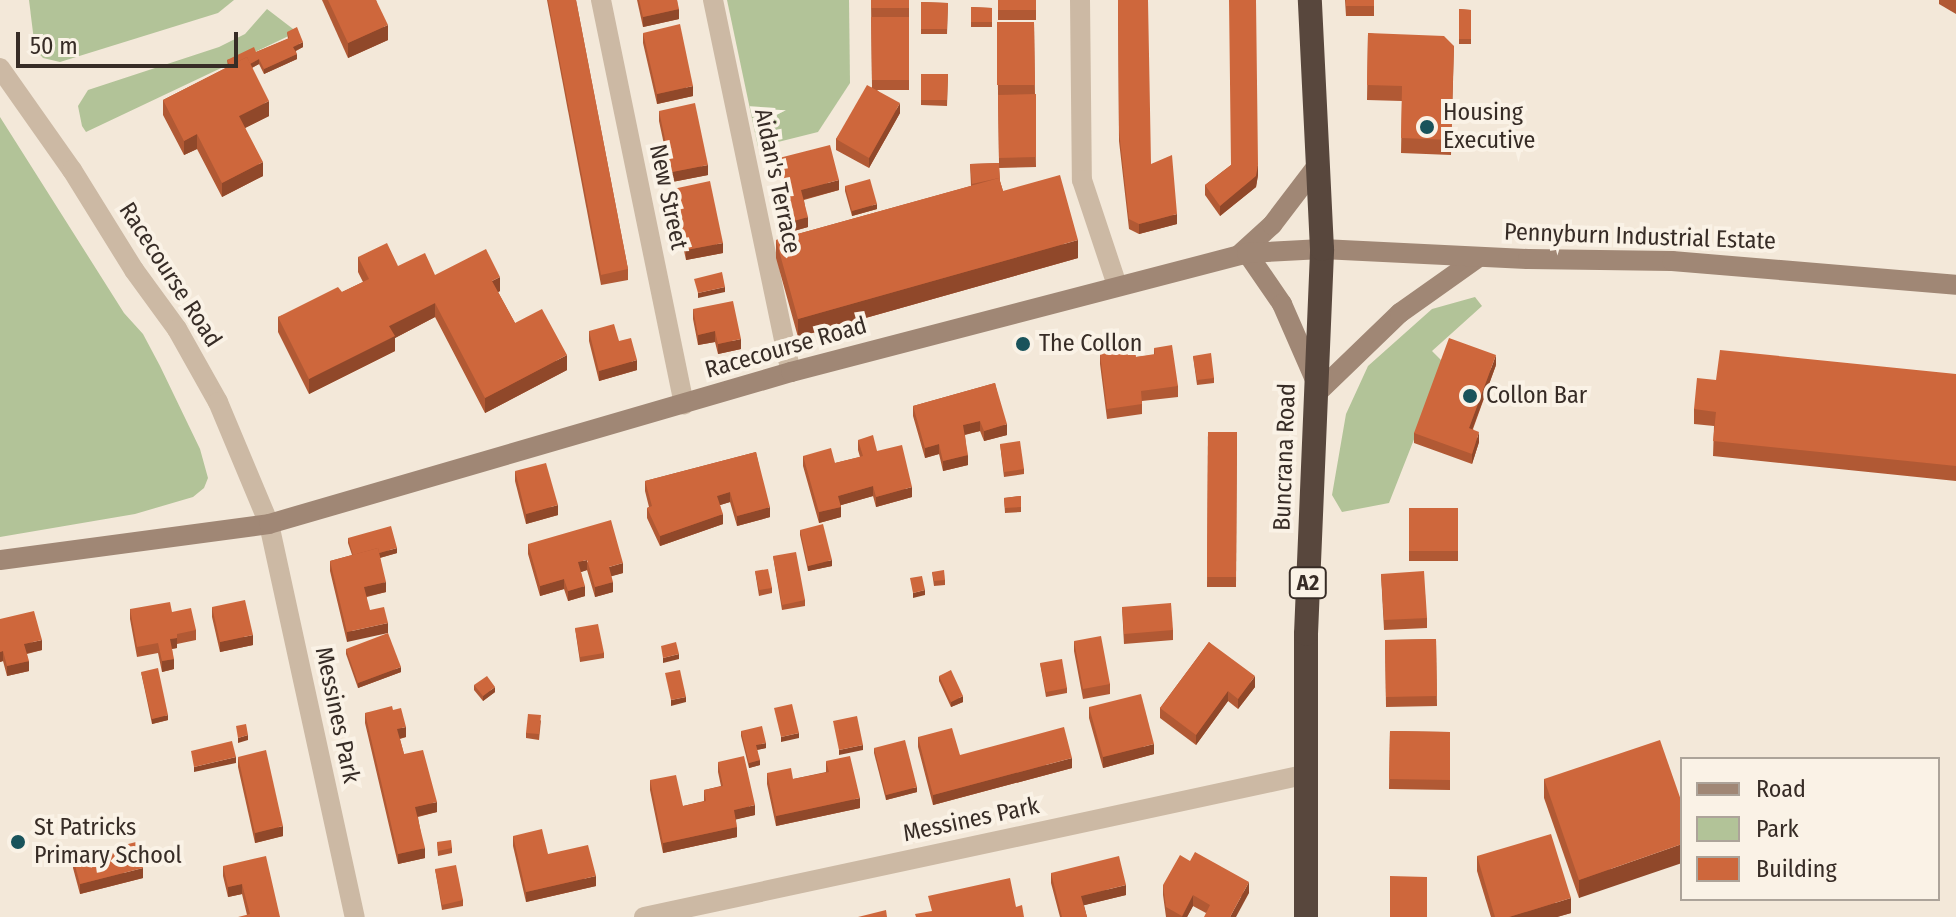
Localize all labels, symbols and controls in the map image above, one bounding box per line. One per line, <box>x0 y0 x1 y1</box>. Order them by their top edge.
scale bar <box>20 16 242 66</box>
text: 50 m <box>30 32 78 60</box>
place label: Housing Executive <box>1443 99 1535 155</box>
street label: Aidan's Terrace <box>748 106 806 256</box>
marker: Housing Executive <box>1418 118 1436 136</box>
street label: New Street <box>643 142 693 252</box>
street label: Racecourse Road <box>113 197 227 353</box>
street label: Pennyburn Industrial Estate <box>1504 218 1776 256</box>
street label: Racecourse Road <box>702 311 870 385</box>
place label: The Collon <box>1039 330 1142 358</box>
marker: The Collon <box>1014 335 1032 353</box>
place label: Collon Bar <box>1486 382 1587 410</box>
street label: Buncrana Road <box>1268 383 1302 531</box>
marker: Collon Bar <box>1461 387 1479 405</box>
road number: A2 <box>1288 565 1328 601</box>
street label: Messines Park <box>309 644 365 786</box>
legend <box>1680 757 1940 901</box>
text: Road <box>1756 775 1806 803</box>
street label: Messines Park <box>900 792 1042 848</box>
place label: St Patricks Primary School <box>34 814 182 870</box>
text: Park <box>1756 815 1799 843</box>
marker: St Patricks Primary School <box>9 833 27 851</box>
text: Building <box>1756 855 1837 883</box>

